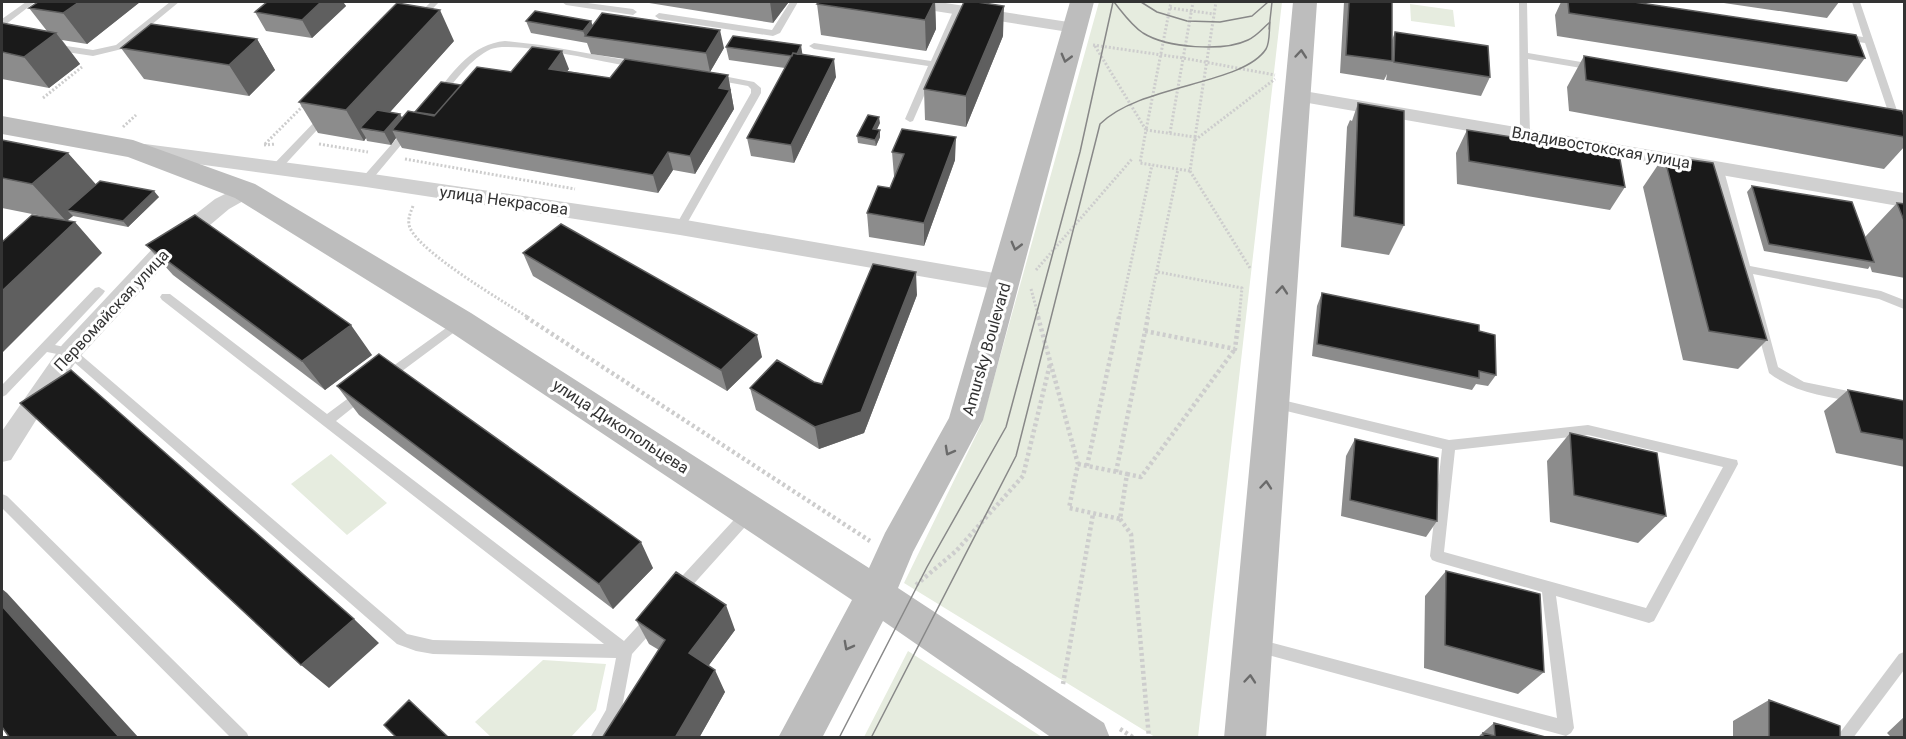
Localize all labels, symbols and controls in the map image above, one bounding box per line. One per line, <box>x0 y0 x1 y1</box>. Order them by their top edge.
one-way arrow <box>1294 50 1307 59</box>
one-way arrow <box>1061 53 1074 63</box>
street label: Владивостокская улица <box>1510 122 1692 173</box>
street label: улица Некрасова <box>438 182 569 219</box>
one-way arrow <box>1010 241 1023 251</box>
street label: Первомайская улица <box>50 246 173 375</box>
street label: Amursky Boulevard <box>958 280 1015 418</box>
one-way arrow <box>1275 286 1288 295</box>
street label: улица Дикопольцева <box>549 375 692 478</box>
one-way arrow <box>945 445 956 455</box>
one-way arrow <box>1259 480 1272 489</box>
one-way arrow <box>844 640 855 650</box>
one-way arrow <box>1243 675 1256 684</box>

